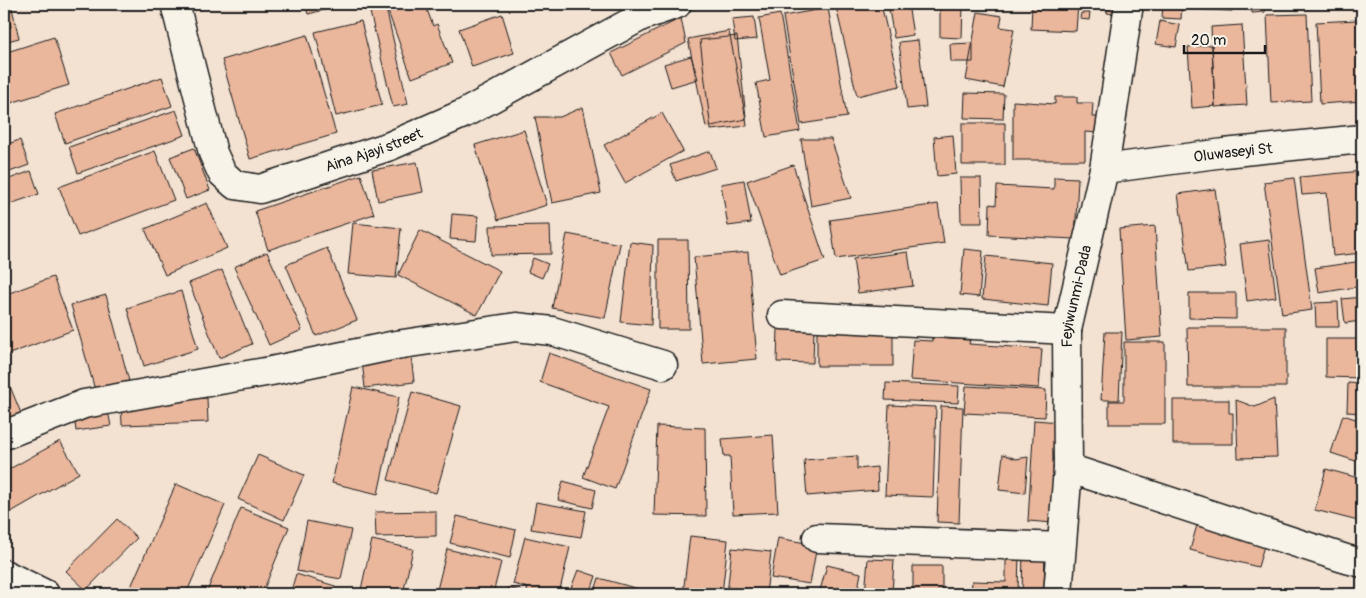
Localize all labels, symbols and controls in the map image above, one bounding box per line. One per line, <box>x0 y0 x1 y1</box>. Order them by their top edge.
scale bar <box>1184 22 1265 54</box>
text: 20 m <box>1191 31 1226 50</box>
street label: Aina Ajayi street <box>323 123 426 176</box>
street label: Oluwaseyi St <box>1192 139 1274 166</box>
street label: Feyiwunmi-Dada <box>1057 243 1096 348</box>

